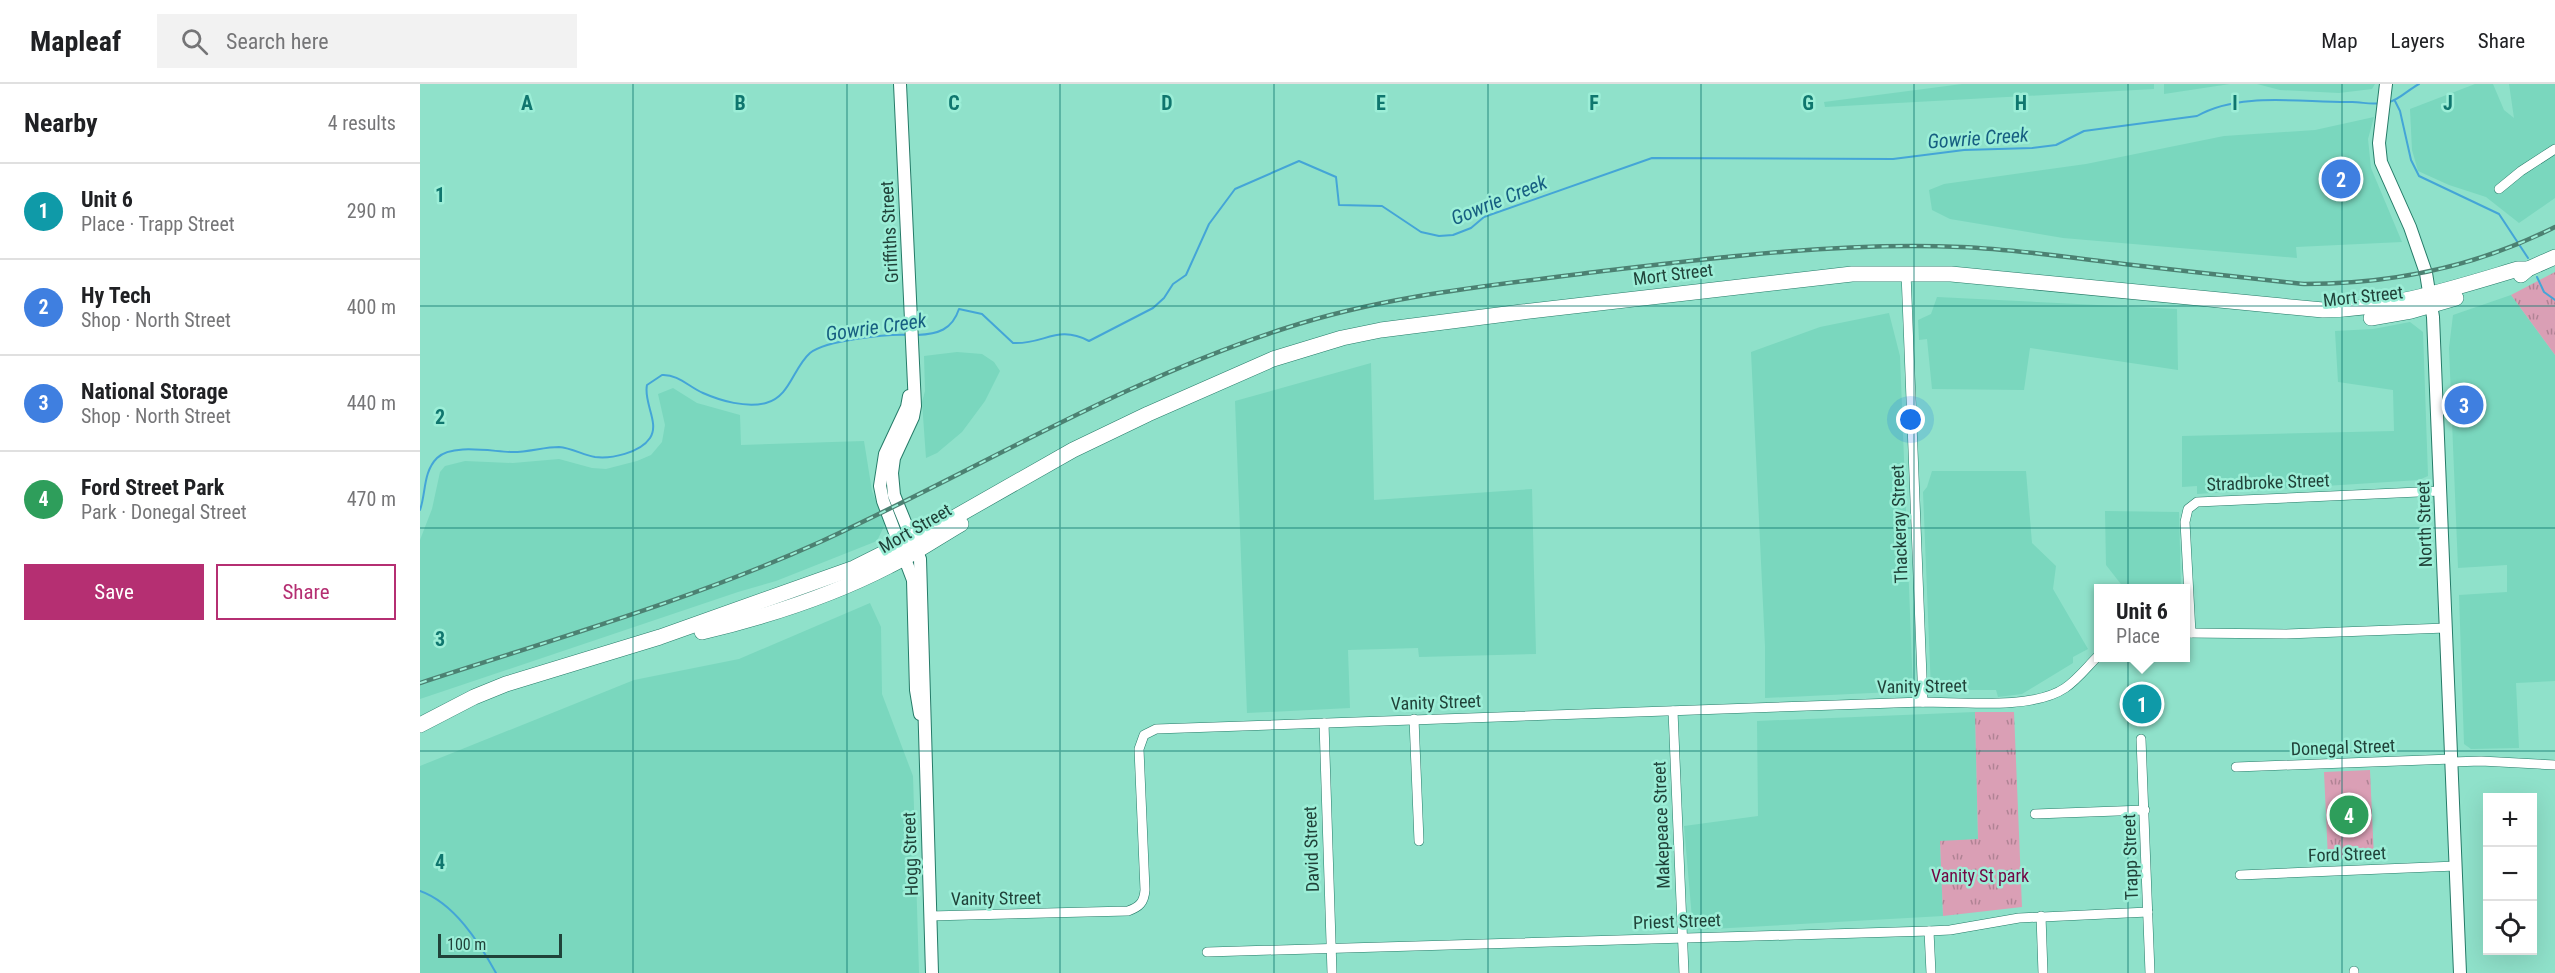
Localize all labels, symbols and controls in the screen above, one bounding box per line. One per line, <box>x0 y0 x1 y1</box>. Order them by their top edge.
search box <box>157 14 577 68</box>
text: Mapleaf <box>30 25 121 58</box>
icon: search <box>178 25 211 58</box>
text: Search here <box>226 29 328 54</box>
text: Map <box>2321 29 2358 53</box>
text: Layers <box>2391 29 2445 53</box>
text: Share <box>2478 29 2525 53</box>
text: A <box>521 91 533 115</box>
text: B <box>734 91 746 115</box>
text: C <box>948 91 960 115</box>
text: D <box>1161 91 1173 115</box>
text: E <box>1376 91 1386 115</box>
text: F <box>1589 91 1599 115</box>
text: G <box>1802 91 1814 115</box>
text: H <box>2015 91 2027 115</box>
text: I <box>2232 91 2238 115</box>
text: J <box>2443 91 2453 115</box>
text: Nearby <box>24 108 98 138</box>
text: 4 results <box>328 111 396 135</box>
water label: Gowrie Creek <box>1927 122 2031 154</box>
pin: 2 <box>2322 156 2360 202</box>
water label: Gowrie Creek <box>1447 169 1552 230</box>
street label: Griffiths Street <box>876 180 902 284</box>
text: 1 <box>435 183 445 207</box>
text: Unit 6 <box>81 187 133 212</box>
text: 1 <box>38 199 49 223</box>
text: 290 m <box>347 199 396 223</box>
text: Place · Trapp Street <box>81 212 235 236</box>
street label: Mort Street <box>1632 259 1714 289</box>
street label: Mort Street <box>2322 281 2404 311</box>
text: Hy Tech <box>81 283 151 308</box>
text: 2 <box>38 295 49 319</box>
text: 400 m <box>347 295 396 319</box>
text: Shop · North Street <box>81 308 231 332</box>
water label: Gowrie Creek <box>824 308 929 346</box>
text: National Storage <box>81 379 228 404</box>
pin: 3 <box>2444 382 2484 428</box>
text: 3 <box>38 391 49 415</box>
text: 440 m <box>347 391 396 415</box>
text: Shop · North Street <box>81 404 231 428</box>
text: 2 <box>435 405 445 429</box>
your location <box>1896 405 1925 434</box>
street label: Thackeray Street <box>1886 464 1912 584</box>
street label: Stradbroke Street <box>2206 469 2330 495</box>
text: Ford Street Park <box>81 475 224 500</box>
street label: North Street <box>2412 480 2436 568</box>
text: 4 <box>38 487 49 511</box>
text: 470 m <box>347 487 396 511</box>
street label: Mort Street <box>875 499 955 557</box>
text: Park · Donegal Street <box>81 500 247 524</box>
button: Save <box>24 564 204 620</box>
button: Share <box>216 564 396 620</box>
popup <box>2094 584 2190 662</box>
text: Unit 6 <box>2116 599 2168 624</box>
text: Place <box>2116 624 2160 648</box>
text: 3 <box>435 627 445 651</box>
street label: Vanity Street <box>1877 675 1967 697</box>
pin: 1 <box>2122 682 2162 726</box>
street label: Vanity Street <box>1391 690 1481 714</box>
street label: Donegal Street <box>2290 735 2396 759</box>
street label: Makepeace Street <box>1648 761 1674 889</box>
pin: 4 <box>2330 792 2368 838</box>
map controls <box>2483 793 2537 955</box>
button: + <box>2483 793 2537 847</box>
street label: David Street <box>1299 806 1323 892</box>
street label: Hogg Street <box>898 812 922 896</box>
street label: Trapp Street <box>2118 813 2142 901</box>
street label: Ford Street <box>2308 842 2386 866</box>
button: − <box>2483 847 2537 901</box>
text: 4 <box>435 850 445 874</box>
park label: Vanity St park <box>1931 865 2029 886</box>
street label: Vanity Street <box>951 887 1041 909</box>
button: locate <box>2483 901 2537 955</box>
street label: Priest Street <box>1633 909 1721 933</box>
scale bar <box>438 931 562 958</box>
text: 100 m <box>447 935 486 954</box>

